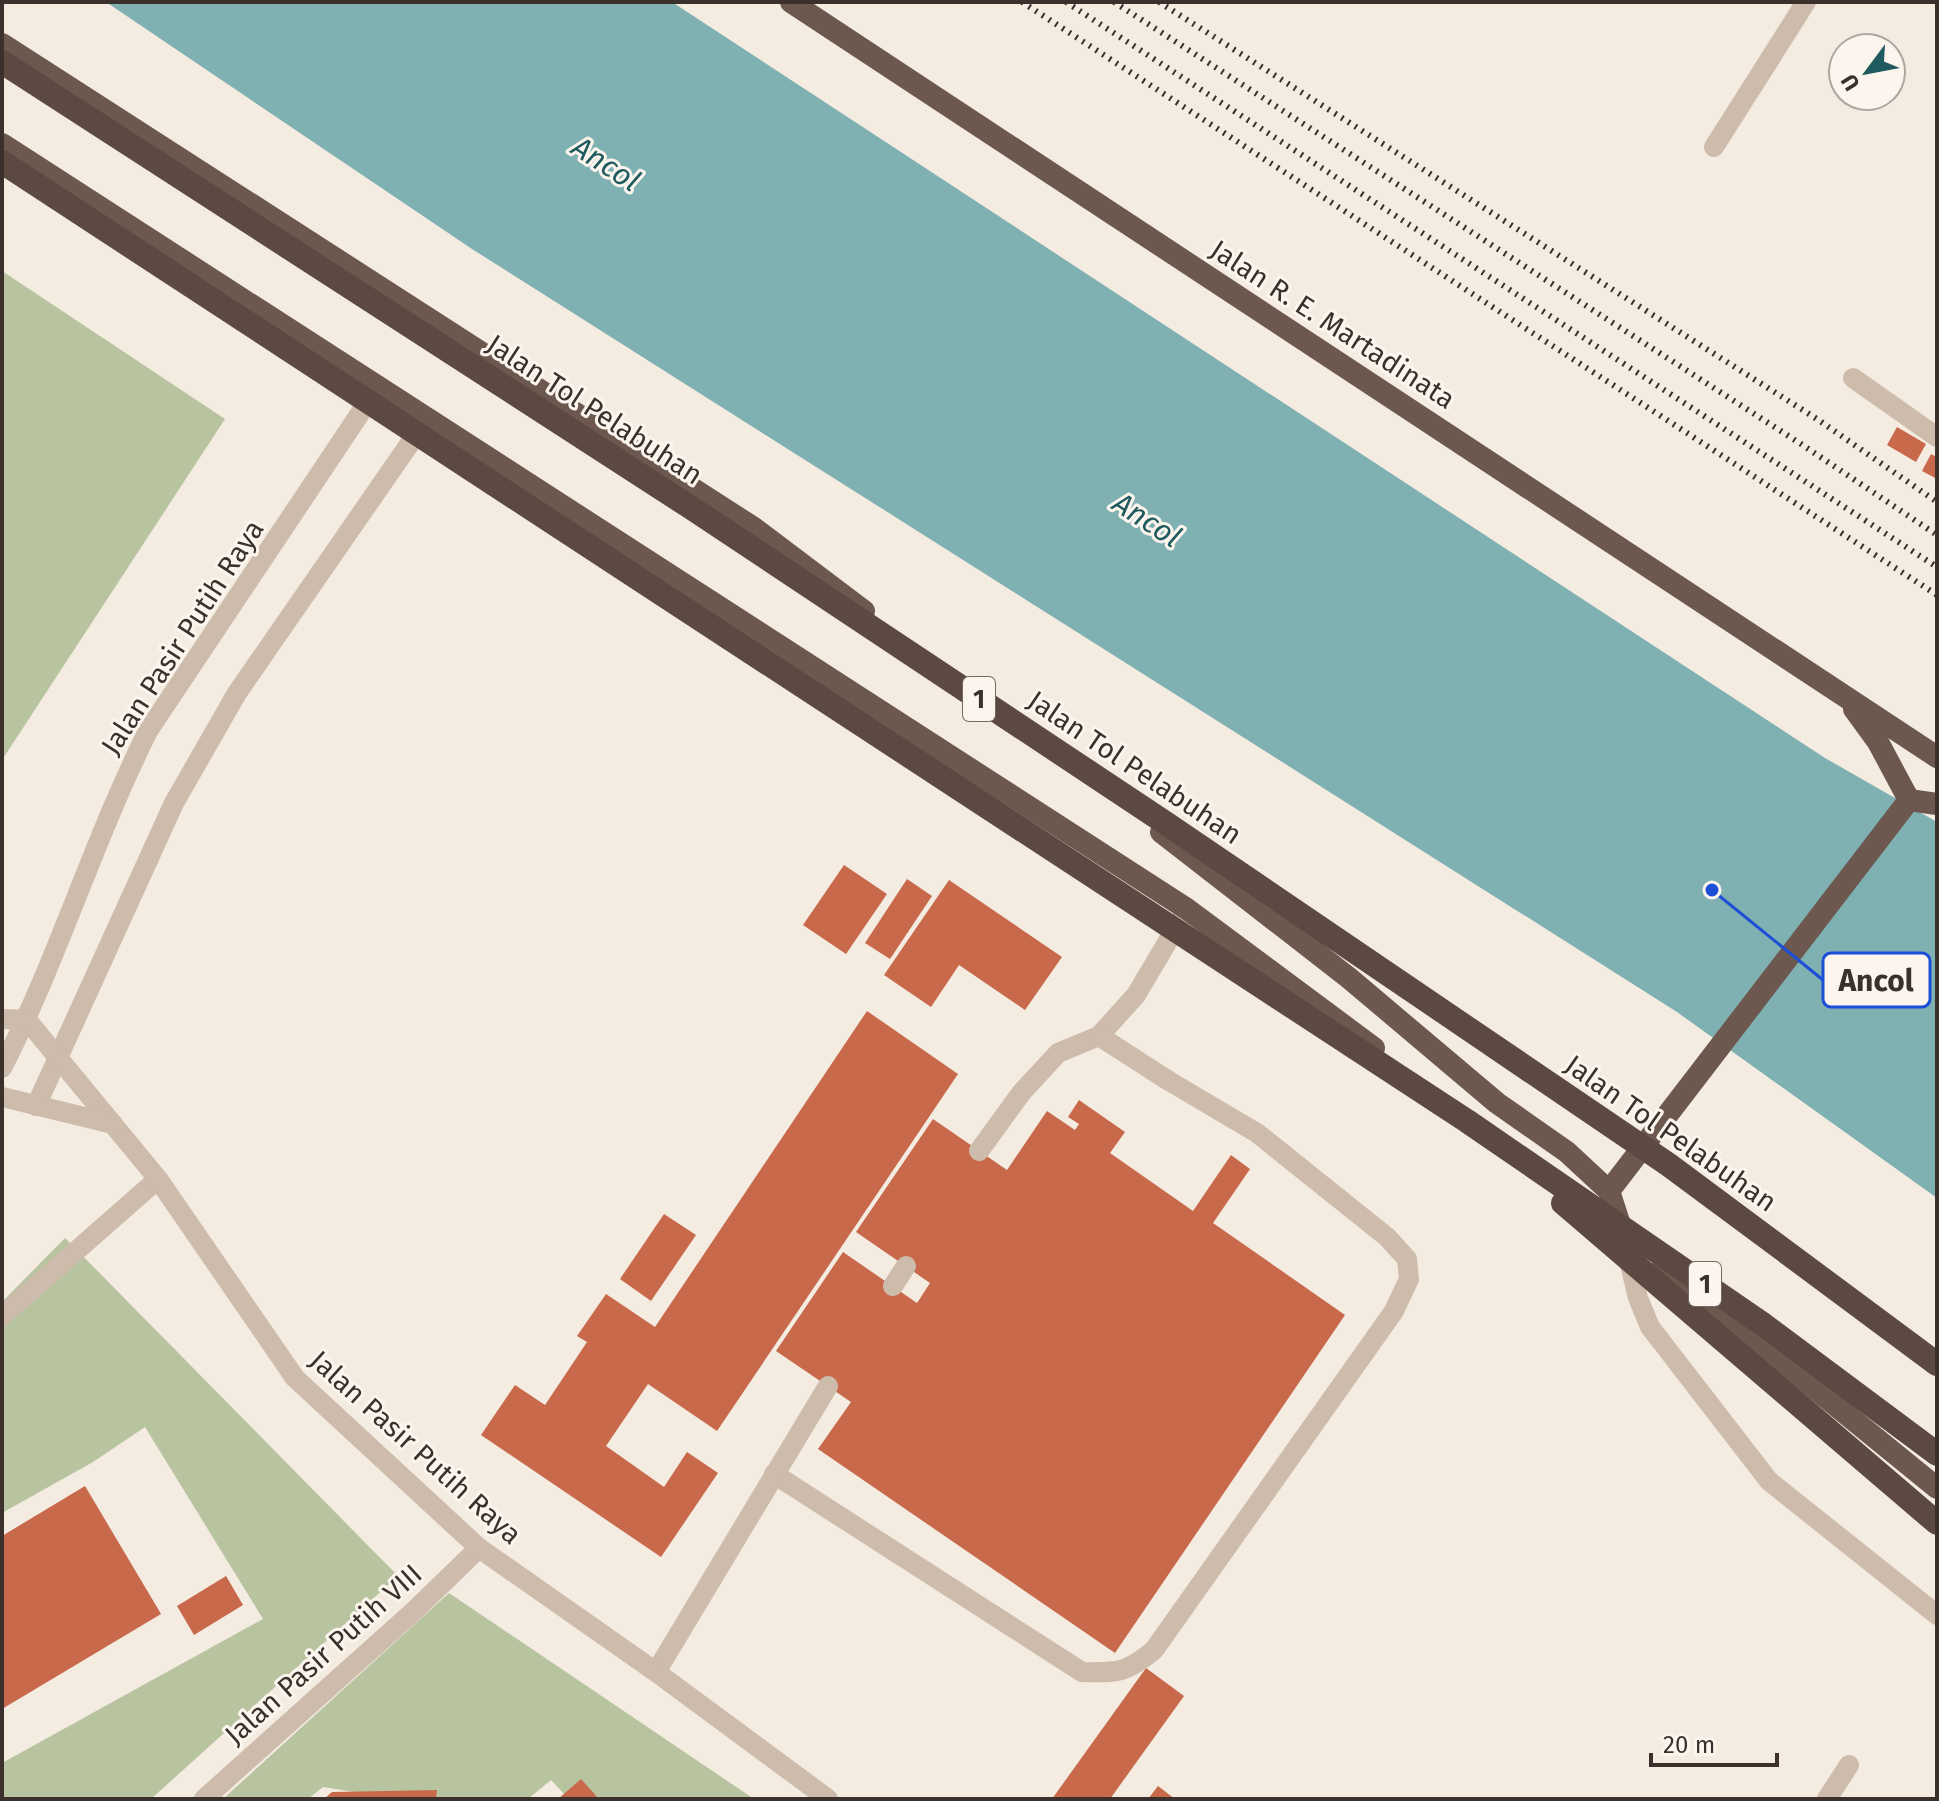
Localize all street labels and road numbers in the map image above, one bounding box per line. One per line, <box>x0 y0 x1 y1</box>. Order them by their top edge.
street label: Jalan R. E. Martadinata <box>1204 233 1461 416</box>
street label: Jalan Tol Pelabuhan <box>481 327 709 491</box>
street label: Jalan Pasir Putih Raya <box>94 514 271 761</box>
road number: 1 <box>963 677 995 721</box>
street label: Jalan Tol Pelabuhan <box>1022 684 1248 851</box>
street label: Jalan Tol Pelabuhan <box>1559 1048 1783 1219</box>
road number: 1 <box>1689 1262 1721 1306</box>
street label: Jalan Pasir Putih Raya <box>303 1344 528 1551</box>
street label: Jalan Pasir Putih VIII <box>218 1557 429 1751</box>

